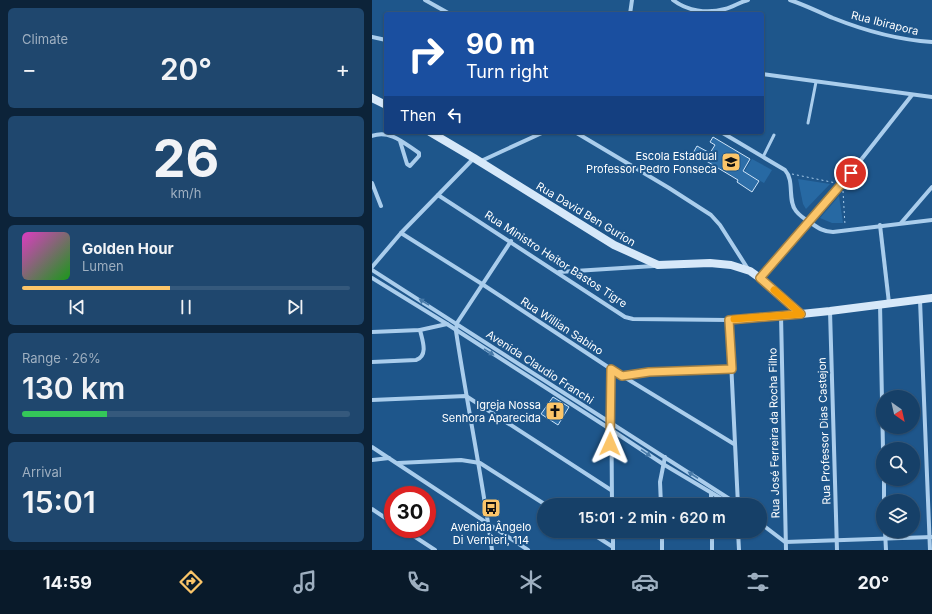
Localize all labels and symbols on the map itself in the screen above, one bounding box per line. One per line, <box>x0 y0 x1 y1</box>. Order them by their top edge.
street label: Rua Ibirapora <box>850 8 920 38</box>
place label: Escola Estadual Professor Pedro Fonseca <box>586 149 717 176</box>
school or university icon: Escola Estadual Professor Pedro Fonseca <box>720 151 742 173</box>
pin <box>834 156 868 190</box>
street label: Rua David Ben Gurion <box>534 179 638 249</box>
street label: Rua Ministro Heitor Bastos Tigre <box>482 208 630 310</box>
street label: Rua Willian Sabino <box>518 294 606 358</box>
one-way arrow <box>418 299 430 306</box>
street label: Avenida Claudio Franchi <box>484 327 596 407</box>
street label: Rua José Ferreira da Rocha Filho <box>766 347 782 518</box>
one-way arrow <box>483 348 495 355</box>
street label: Rua Professor Dias Castejon <box>814 357 834 505</box>
north arrow <box>876 390 920 434</box>
place label: Igreja Nossa Senhora Aparecida <box>442 398 541 425</box>
church icon: Igreja Nossa Senhora Aparecida <box>544 400 566 422</box>
position arrow <box>589 423 631 465</box>
one-way arrow <box>640 449 651 456</box>
one-way arrow <box>688 471 698 479</box>
speed limit sign: 30 <box>384 486 436 538</box>
bus stop icon: Avenida Ângelo Di Vernieri, 114 <box>480 497 502 519</box>
place label: Avenida Ângelo Di Vernieri, 114 <box>451 520 532 547</box>

